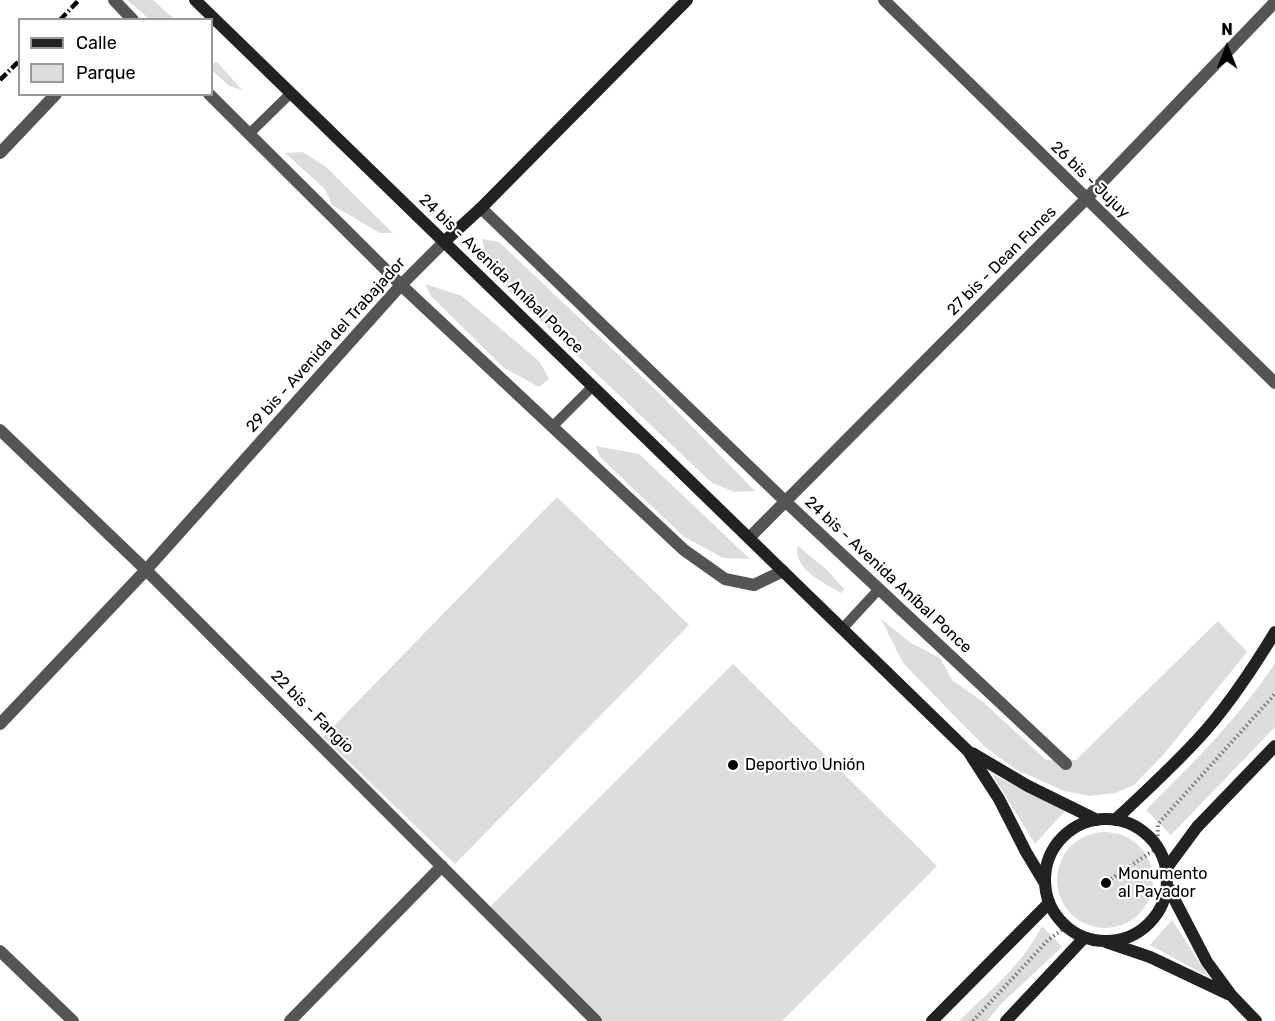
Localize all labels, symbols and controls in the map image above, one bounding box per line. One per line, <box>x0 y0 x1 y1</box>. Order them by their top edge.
legend <box>18 18 213 96</box>
north arrow <box>1197 18 1257 78</box>
text: N <box>1221 20 1233 39</box>
text: Calle <box>76 32 117 54</box>
text: Parque <box>76 62 136 84</box>
street label: 26 bis - Jujuy <box>1047 138 1133 222</box>
street label: 24 bis - Avenida Aníbal Ponce <box>415 190 587 358</box>
street label: 27 bis - Dean Funes <box>943 202 1061 320</box>
street label: 29 bis - Avenida del Trabajador <box>242 254 410 436</box>
street label: 24 bis - Avenida Aníbal Ponce <box>801 493 975 657</box>
street label: 22 bis - Fangio <box>266 666 358 758</box>
place label: Deportivo Unión <box>745 755 865 775</box>
marker: Deportivo Unión <box>726 758 740 772</box>
place label: Monumento al Payador <box>1118 864 1207 902</box>
marker: Monumento al Payador <box>1099 876 1113 890</box>

